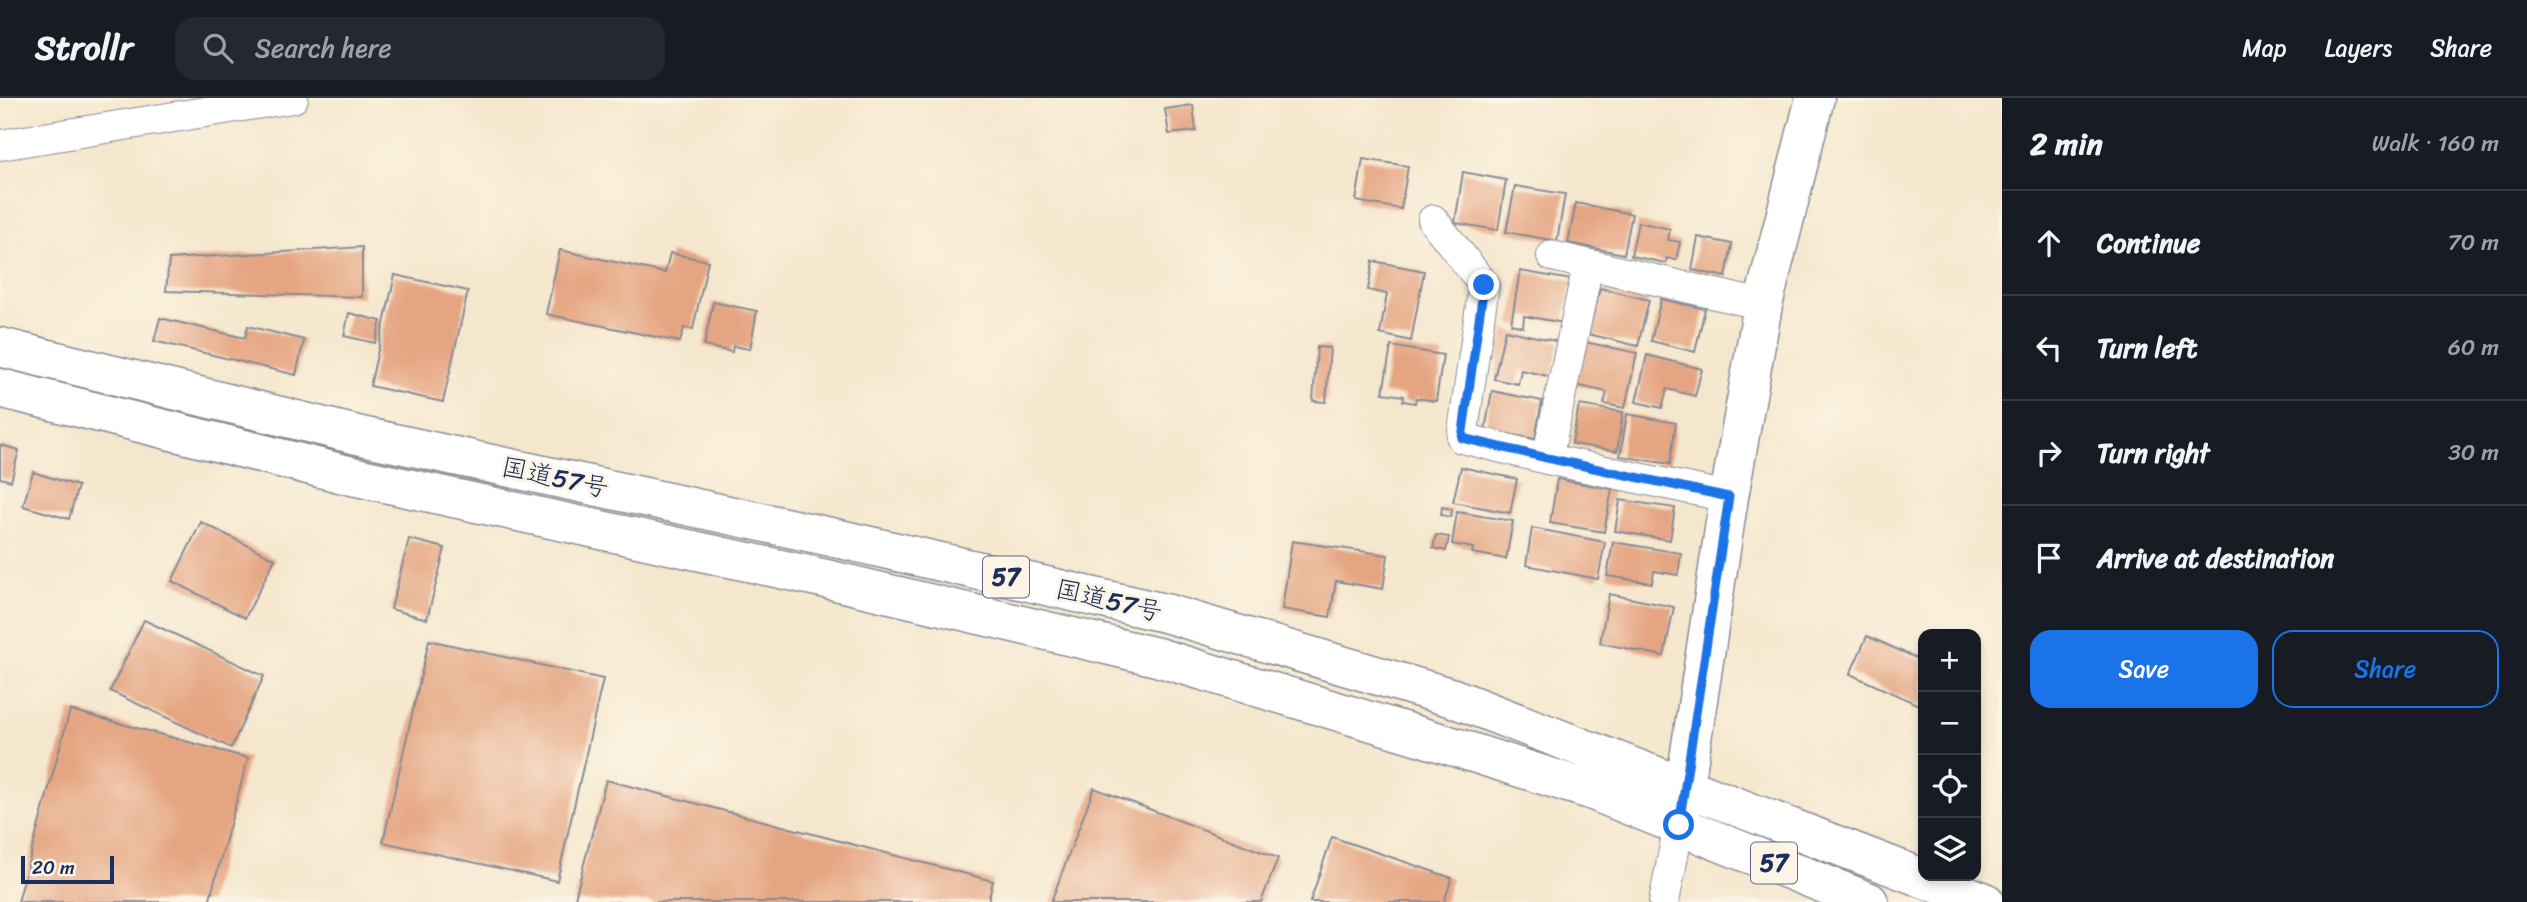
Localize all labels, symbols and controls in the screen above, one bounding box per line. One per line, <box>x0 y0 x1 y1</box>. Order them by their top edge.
search box <box>175 17 665 80</box>
text: Strollr <box>35 19 133 77</box>
text: Search here <box>255 25 392 71</box>
text: Map <box>2242 27 2287 69</box>
text: Layers <box>2325 27 2392 69</box>
text: Share <box>2430 27 2492 69</box>
icon: search <box>199 29 237 67</box>
text: 2 min <box>2030 117 2103 171</box>
text: Walk · 160 m <box>2372 123 2499 164</box>
text: Continue <box>2097 220 2200 266</box>
text: 70 m <box>2448 222 2499 263</box>
icon: ahead <box>2030 224 2068 262</box>
route end <box>1468 269 1499 300</box>
text: Turn left <box>2097 325 2197 371</box>
text: 60 m <box>2448 327 2499 368</box>
icon: left <box>2030 329 2068 367</box>
text: Turn right <box>2097 430 2210 476</box>
text: 30 m <box>2448 432 2499 473</box>
icon: right <box>2030 434 2068 472</box>
street label: 国道57号 <box>497 443 613 511</box>
text: Arrive at destination <box>2097 535 2334 581</box>
icon: arrive <box>2030 539 2068 577</box>
road number: 57 <box>983 556 1029 598</box>
street label: 国道57号 <box>1051 565 1167 635</box>
map controls <box>1918 629 1981 881</box>
button: + <box>1918 629 1981 692</box>
button: Save <box>2030 630 2258 708</box>
button: Share <box>2272 630 2499 708</box>
button: − <box>1918 692 1981 755</box>
button: locate <box>1918 755 1981 818</box>
route start <box>1663 809 1694 840</box>
button: layers <box>1918 818 1981 881</box>
road number: 57 <box>1751 842 1797 884</box>
text: 20 m <box>32 851 75 884</box>
scale bar <box>21 853 114 885</box>

